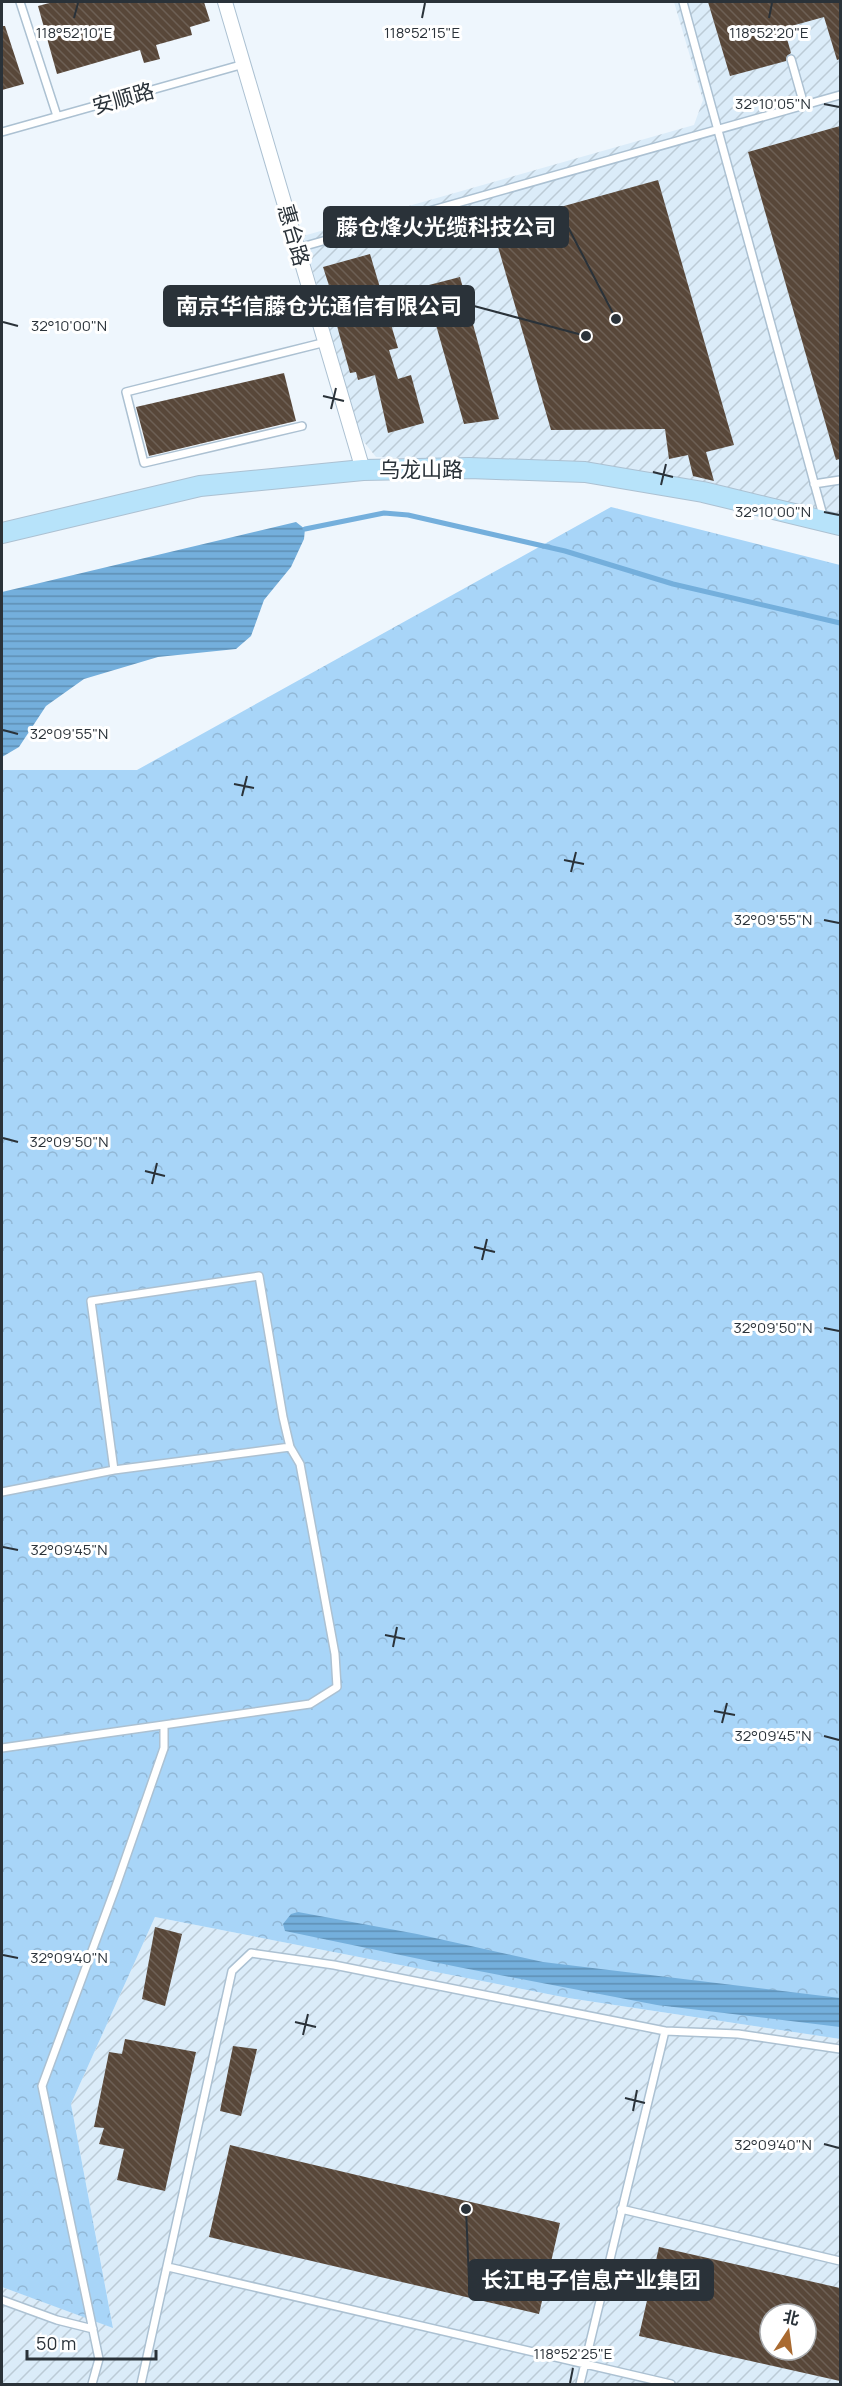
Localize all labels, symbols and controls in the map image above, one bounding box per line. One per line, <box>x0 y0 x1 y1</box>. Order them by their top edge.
text: 118°52'10"E <box>36 22 112 43</box>
text: 118°52'15"E <box>384 22 460 43</box>
text: 118°52'20"E <box>729 22 809 43</box>
street label: 安顺路 <box>89 76 157 120</box>
text: 32°10'05"N <box>735 93 811 114</box>
street label: 惠台路 <box>272 201 316 269</box>
callout: 藤仓烽火光缆科技公司 <box>324 207 568 247</box>
text: 藤仓烽火光缆科技公司 <box>336 212 556 242</box>
callout: 南京华信藤仓光通信有限公司 <box>164 286 474 326</box>
text: 南京华信藤仓光通信有限公司 <box>176 291 462 321</box>
text: 32°10'00"N <box>31 315 107 336</box>
street label: 乌龙山路 <box>379 455 463 483</box>
text: 32°10'00"N <box>735 501 811 522</box>
text: 32°09'55"N <box>30 723 108 744</box>
text: 32°09'55"N <box>734 909 812 930</box>
text: 32°09'50"N <box>29 1131 109 1152</box>
text: 32°09'50"N <box>733 1317 813 1338</box>
text: 32°09'45"N <box>30 1539 108 1560</box>
text: 32°09'45"N <box>734 1725 812 1746</box>
text: 32°09'40"N <box>30 1947 108 1968</box>
text: 32°09'40"N <box>734 2134 812 2155</box>
callout: 长江电子信息产业集团 <box>469 2260 713 2300</box>
text: 长江电子信息产业集团 <box>481 2265 701 2295</box>
north arrow <box>758 2302 818 2362</box>
text: 北 <box>781 2305 802 2330</box>
scale bar <box>27 2323 156 2361</box>
text: 50 m <box>36 2331 76 2355</box>
text: 118°52'25"E <box>534 2343 612 2364</box>

